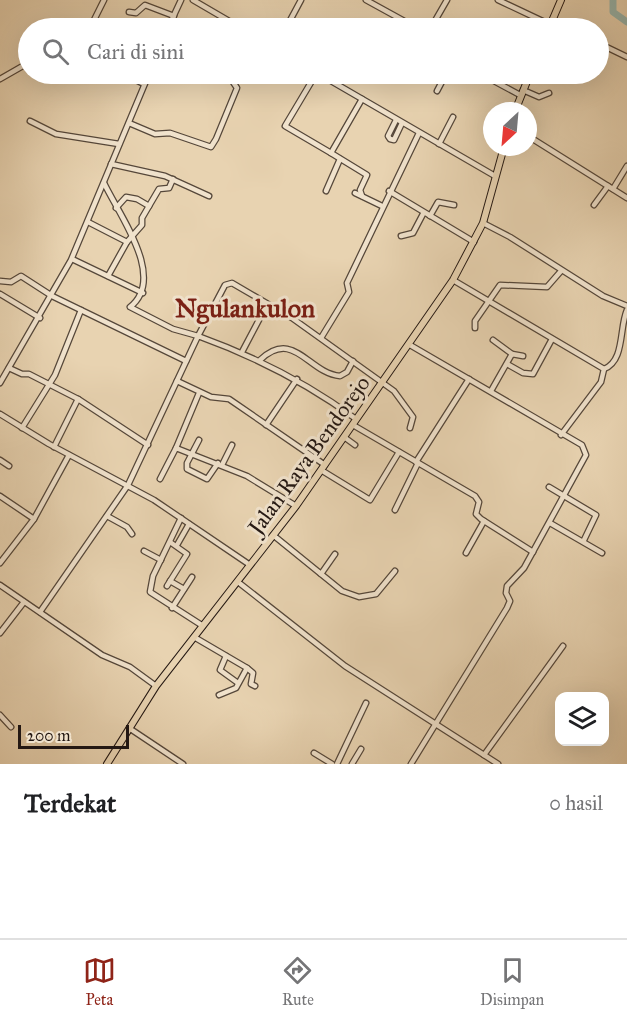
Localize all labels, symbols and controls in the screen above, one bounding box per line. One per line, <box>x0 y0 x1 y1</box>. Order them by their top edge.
search box <box>18 18 609 84</box>
icon: search <box>39 35 72 68</box>
text: Cari di sini <box>87 38 184 65</box>
north arrow <box>483 102 537 156</box>
district label: Ngulankulon <box>175 292 315 325</box>
street label: Jalan Raya Bendorejo <box>241 370 376 541</box>
map controls <box>555 692 609 746</box>
button: layers <box>555 692 609 746</box>
scale bar <box>18 722 129 750</box>
text: 200 m <box>27 726 70 745</box>
text: Terdekat <box>24 787 116 819</box>
text: 0 hasil <box>549 791 603 815</box>
tab: Peta <box>83 954 116 1009</box>
tab: Rute <box>281 954 314 1009</box>
tab: Disimpan <box>480 954 544 1009</box>

